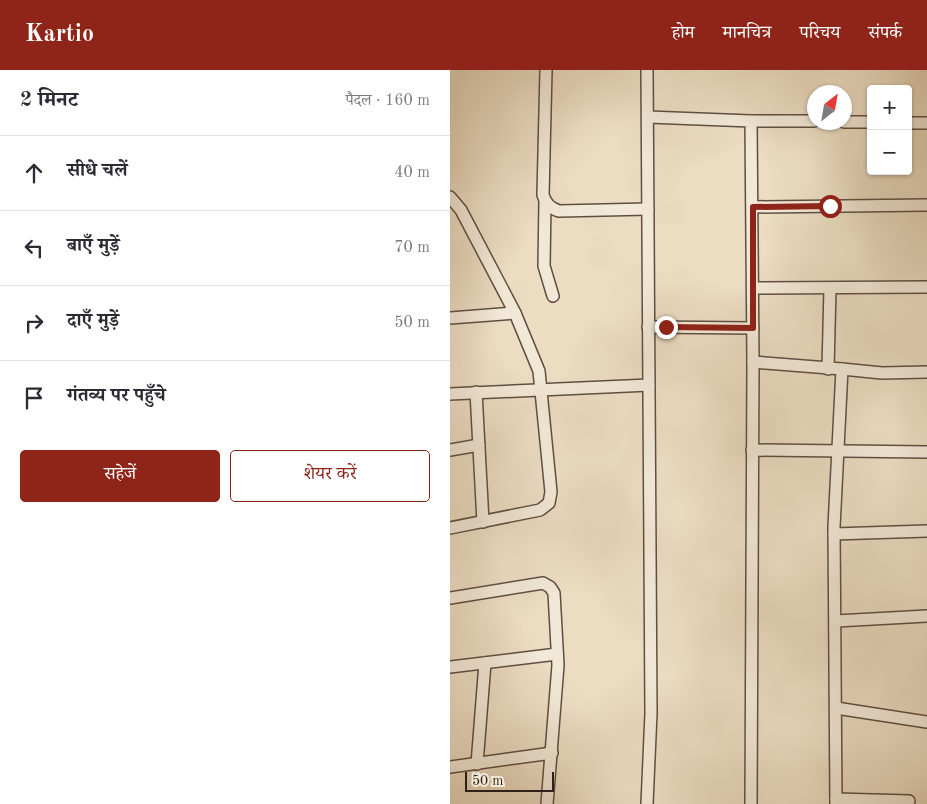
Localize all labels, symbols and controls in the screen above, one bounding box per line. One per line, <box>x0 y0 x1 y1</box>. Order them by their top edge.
text: Kartio <box>25 23 94 47</box>
text: होम <box>672 24 695 42</box>
text: मानचित्र <box>723 24 771 42</box>
text: परिचय <box>799 24 840 42</box>
text: संपर्क <box>868 24 902 42</box>
north arrow <box>807 85 852 130</box>
map controls <box>867 85 912 175</box>
button: + <box>867 85 912 130</box>
text: 2 मिनट <box>20 90 78 111</box>
text: पैदल · 160 m <box>345 93 430 109</box>
button: − <box>867 130 912 175</box>
icon: ahead <box>20 159 48 187</box>
text: सीधे चलें <box>67 162 127 181</box>
text: 40 m <box>394 165 430 181</box>
route start <box>819 195 842 218</box>
icon: left <box>20 234 48 262</box>
text: बाएँ मुड़ें <box>67 237 119 256</box>
text: 70 m <box>394 240 430 256</box>
icon: right <box>20 309 48 337</box>
text: दाएँ मुड़ें <box>67 312 119 331</box>
text: 50 m <box>394 315 430 331</box>
route end <box>655 316 678 339</box>
icon: arrive <box>20 384 48 412</box>
text: गंतव्य पर पहुँचे <box>67 387 166 406</box>
button: सहेजें <box>20 450 220 502</box>
button: शेयर करें <box>230 450 430 502</box>
scale bar <box>465 769 554 792</box>
text: 50 m <box>472 774 503 788</box>

